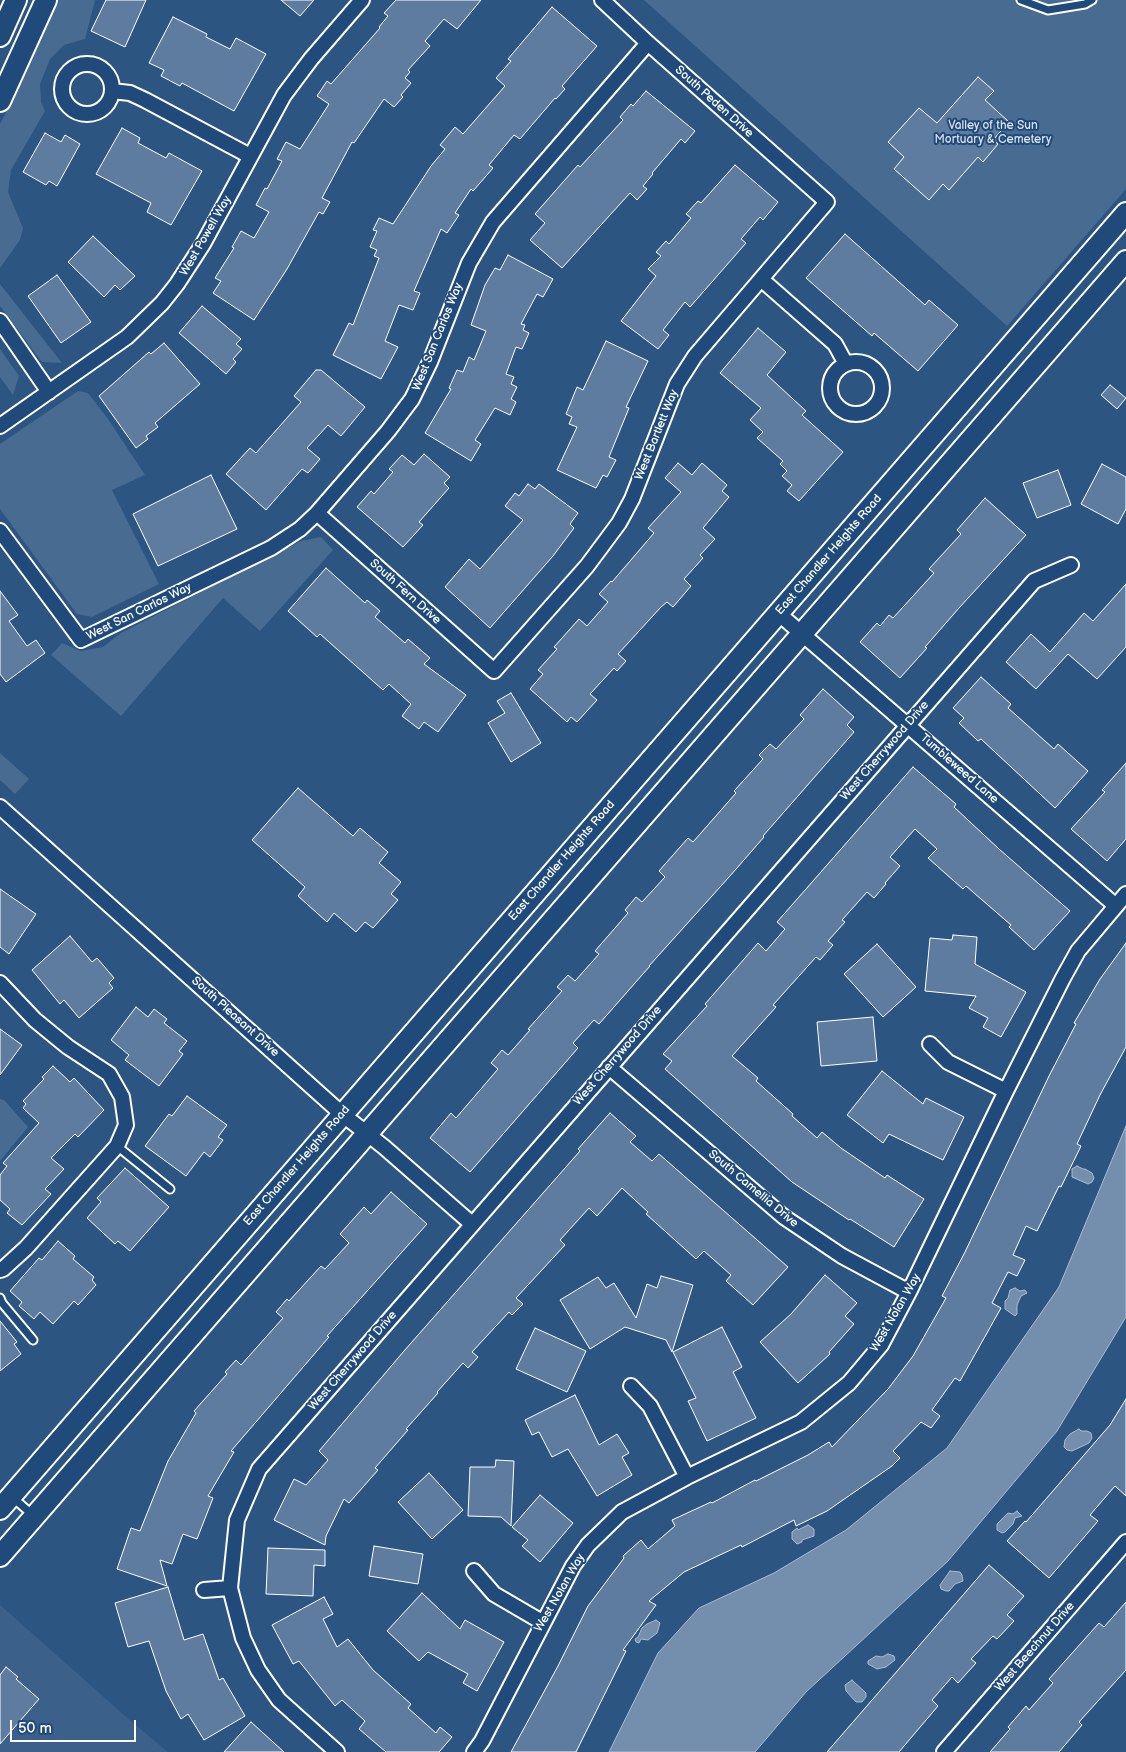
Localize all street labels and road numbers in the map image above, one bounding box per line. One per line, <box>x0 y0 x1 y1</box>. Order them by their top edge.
street label: South Peden Drive <box>672 63 756 141</box>
street label: West Powell Way <box>177 193 235 279</box>
street label: West San Carlos Way <box>410 281 466 393</box>
street label: West Bartlett Way <box>632 388 682 482</box>
street label: East Chandler Heights Road <box>773 492 885 618</box>
street label: South Fern Drive <box>366 556 444 628</box>
street label: West San Carlos Way <box>84 580 194 644</box>
street label: West Cherrywood Drive <box>838 698 932 804</box>
street label: Tumbleweed Lane <box>917 731 1001 807</box>
street label: East Chandler Heights Road <box>506 798 618 924</box>
street label: South Pleasant Drive <box>188 974 282 1060</box>
street label: West Cherrywood Drive <box>571 1003 665 1109</box>
street label: East Chandler Heights Road <box>241 1103 353 1229</box>
street label: South Camellia Drive <box>705 1147 801 1231</box>
street label: West Nolan Way <box>868 1271 924 1355</box>
street label: West Cherrywood Drive <box>306 1308 400 1414</box>
street label: West Nolan Way <box>532 1551 588 1635</box>
street label: West Beechnut Drive <box>992 1599 1078 1695</box>

